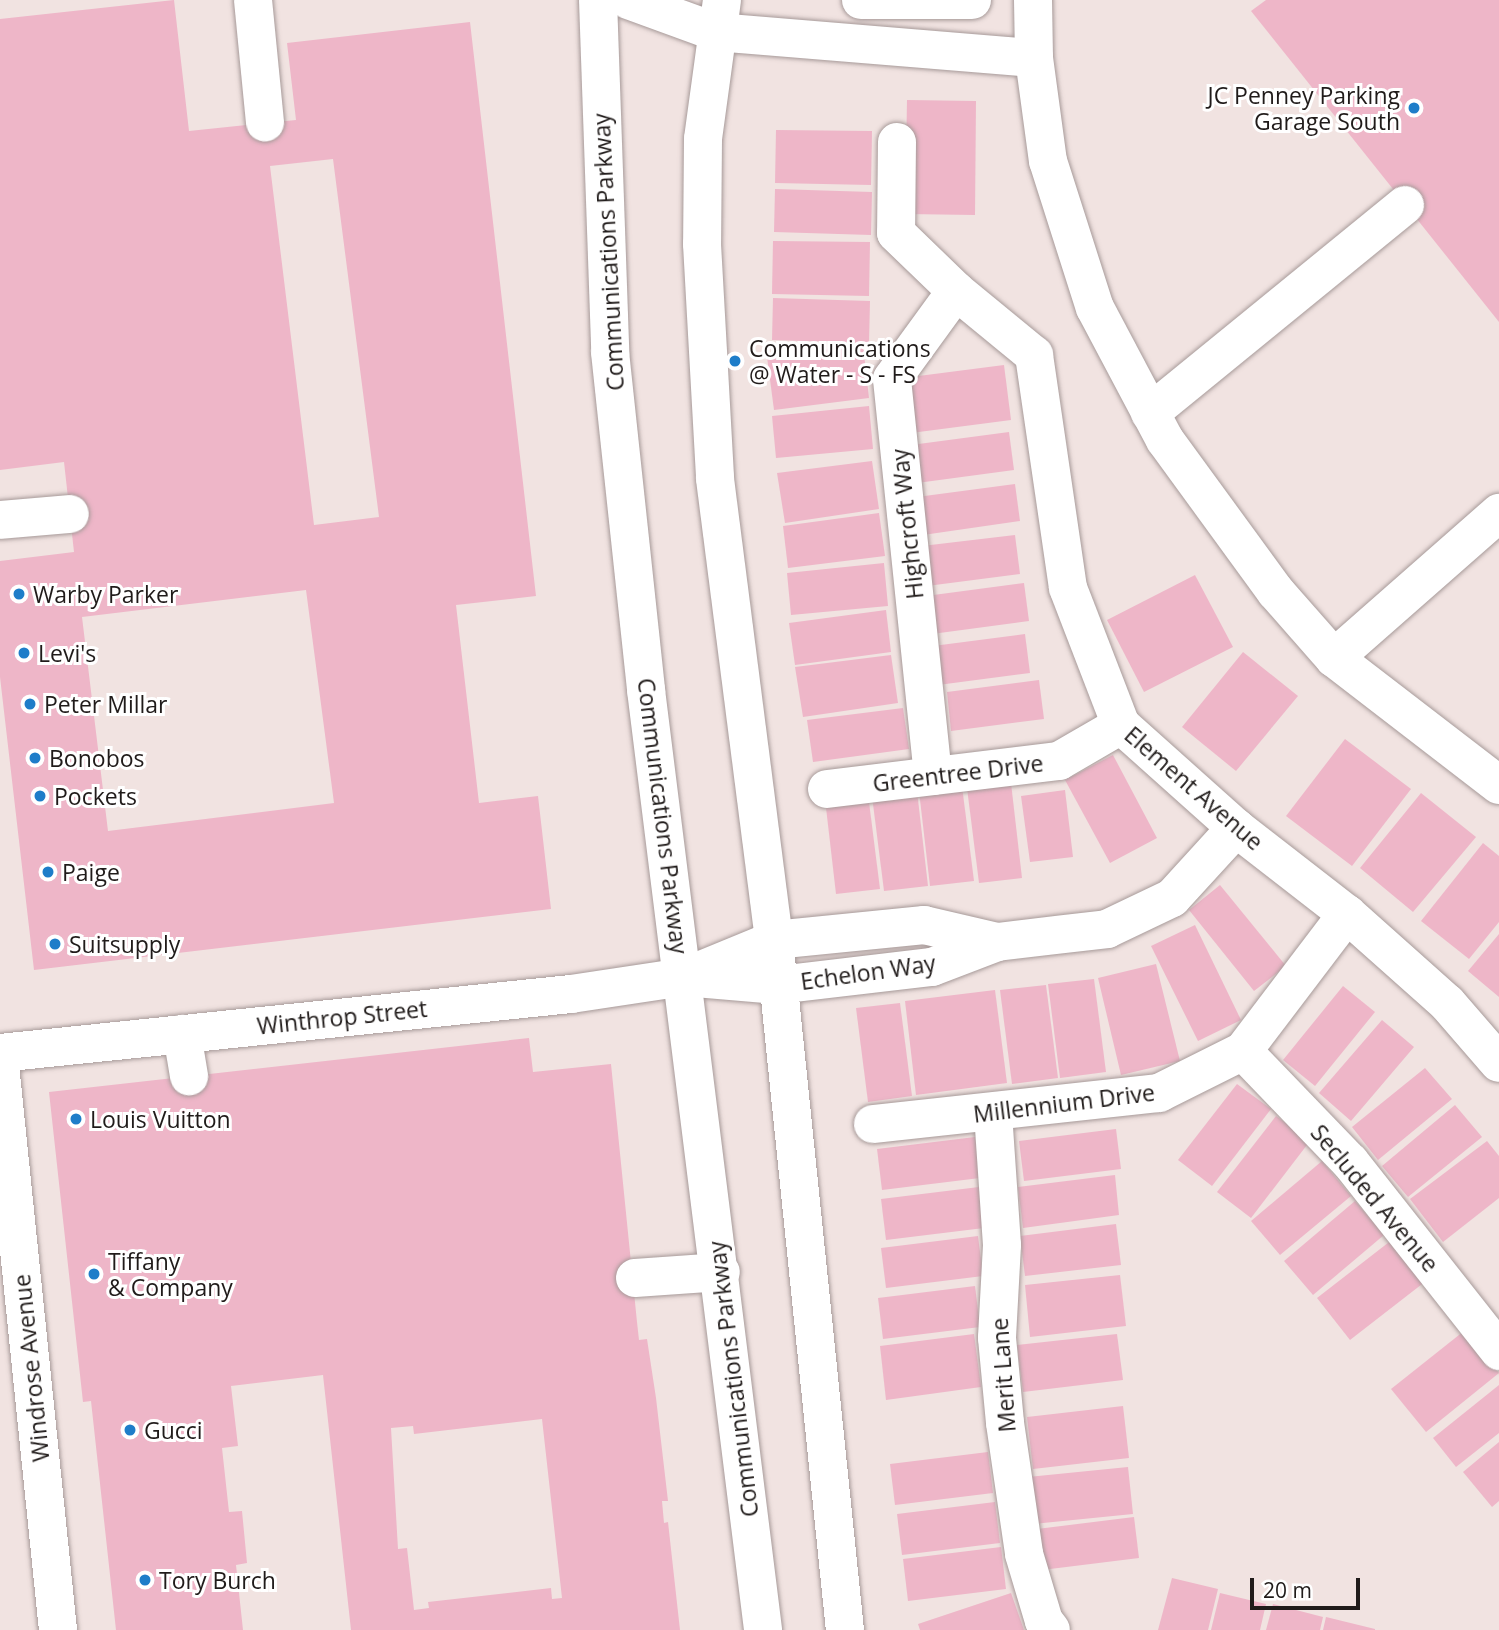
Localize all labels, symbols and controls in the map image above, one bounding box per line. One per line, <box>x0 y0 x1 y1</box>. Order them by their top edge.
place label: JC Penney Parking Garage South <box>1207 81 1400 135</box>
marker: JC Penney Parking Garage South <box>1406 100 1422 116</box>
street label: Communications Parkway <box>587 113 629 391</box>
place label: Communications @ Water - S - FS <box>749 334 931 388</box>
marker: Communications @ Water - S - FS <box>727 353 743 369</box>
street label: Highcroft Way <box>885 447 929 601</box>
place label: Warby Parker <box>33 580 178 608</box>
marker: Warby Parker <box>11 586 27 602</box>
place label: Levi's <box>38 639 96 667</box>
marker: Levi's <box>16 645 32 661</box>
street label: Communications Parkway <box>632 676 694 956</box>
place label: Peter Millar <box>44 690 168 718</box>
marker: Peter Millar <box>22 696 38 712</box>
street label: Element Avenue <box>1119 720 1269 856</box>
place label: Bonobos <box>49 744 145 772</box>
street label: Greentree Drive <box>871 749 1045 797</box>
marker: Bonobos <box>27 750 43 766</box>
place label: Pockets <box>54 782 137 810</box>
marker: Pockets <box>32 788 48 804</box>
place label: Paige <box>62 858 120 886</box>
marker: Paige <box>40 864 56 880</box>
place label: Suitsupply <box>69 930 180 958</box>
marker: Suitsupply <box>47 936 63 952</box>
street label: Echelon Way <box>799 949 937 995</box>
street label: Winthrop Street <box>256 994 428 1040</box>
street label: Millennium Drive <box>972 1078 1156 1128</box>
place label: Louis Vuitton <box>90 1105 231 1133</box>
marker: Louis Vuitton <box>68 1111 84 1127</box>
street label: Secluded Avenue <box>1305 1119 1445 1277</box>
street label: Communications Parkway <box>702 1239 764 1519</box>
place label: Tiffany & Company <box>108 1247 233 1301</box>
marker: Tiffany & Company <box>86 1266 102 1282</box>
street label: Windrose Avenue <box>7 1273 55 1463</box>
street label: Merit Lane <box>985 1317 1021 1433</box>
place label: Gucci <box>144 1416 203 1444</box>
marker: Gucci <box>122 1422 138 1438</box>
scale bar <box>1254 1564 1364 1608</box>
place label: Tory Burch <box>159 1566 276 1594</box>
marker: Tory Burch <box>137 1572 153 1588</box>
text: 20 m <box>1263 1576 1312 1604</box>

